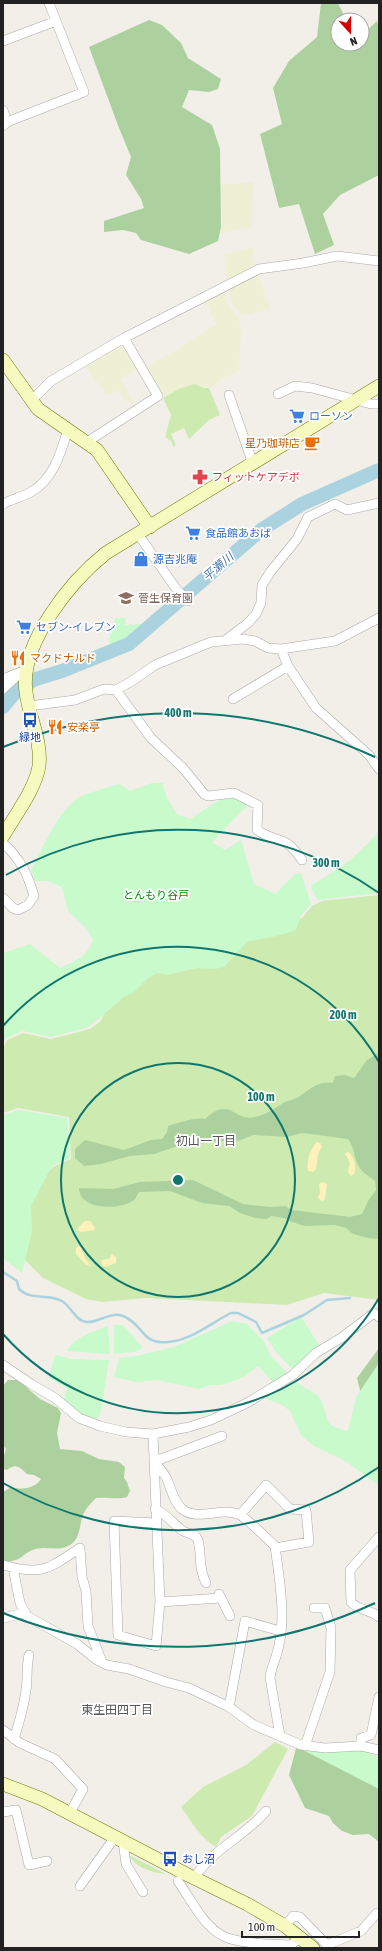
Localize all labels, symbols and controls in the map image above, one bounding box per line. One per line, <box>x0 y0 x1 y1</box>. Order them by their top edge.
north arrow <box>330 12 370 52</box>
text: N <box>348 35 359 48</box>
supermarket icon: ローソン <box>288 407 306 425</box>
place label: ローソン <box>309 410 353 422</box>
cafe icon: 星乃珈琲店 <box>303 434 321 452</box>
place label: 星乃珈琲店 <box>245 437 300 449</box>
pharmacy icon: フィットケアデポ <box>191 468 209 486</box>
place label: フィットケアデポ <box>212 471 300 483</box>
supermarket icon: 食品館あおば <box>184 524 202 542</box>
place label: 食品館あおば <box>205 527 271 539</box>
water label: 平瀬川 <box>200 549 238 584</box>
shop icon: 源吉兆庵 <box>132 550 150 568</box>
place label: 源吉兆庵 <box>153 553 197 565</box>
school or university icon: 菅生保育園 <box>117 589 135 607</box>
place label: 菅生保育園 <box>138 592 193 604</box>
supermarket icon: セブン-イレブン <box>15 618 33 636</box>
place label: セブン-イレブン <box>36 621 116 633</box>
restaurant icon: マクドナルド <box>9 649 27 667</box>
place label: マクドナルド <box>30 652 96 664</box>
text: 400 m <box>163 706 192 720</box>
bus stop icon: 緑地 <box>21 711 39 729</box>
restaurant icon: 安楽亭 <box>46 718 64 736</box>
place label: 安楽亭 <box>67 721 100 733</box>
place label: 緑地 <box>19 731 41 743</box>
text: 300 m <box>312 856 340 870</box>
park label: とんもり谷戸 <box>123 889 189 901</box>
text: 200 m <box>329 1008 357 1022</box>
text: 100 m <box>247 1090 275 1104</box>
district label: 初山一丁目 <box>176 1134 236 1148</box>
centre of rings <box>171 1173 185 1187</box>
district label: 東生田四丁目 <box>81 1703 153 1717</box>
bus stop icon: おし沼 <box>161 1850 179 1868</box>
place label: おし沼 <box>182 1853 215 1865</box>
scale bar <box>242 1913 359 1939</box>
text: 100 m <box>248 1920 275 1934</box>

